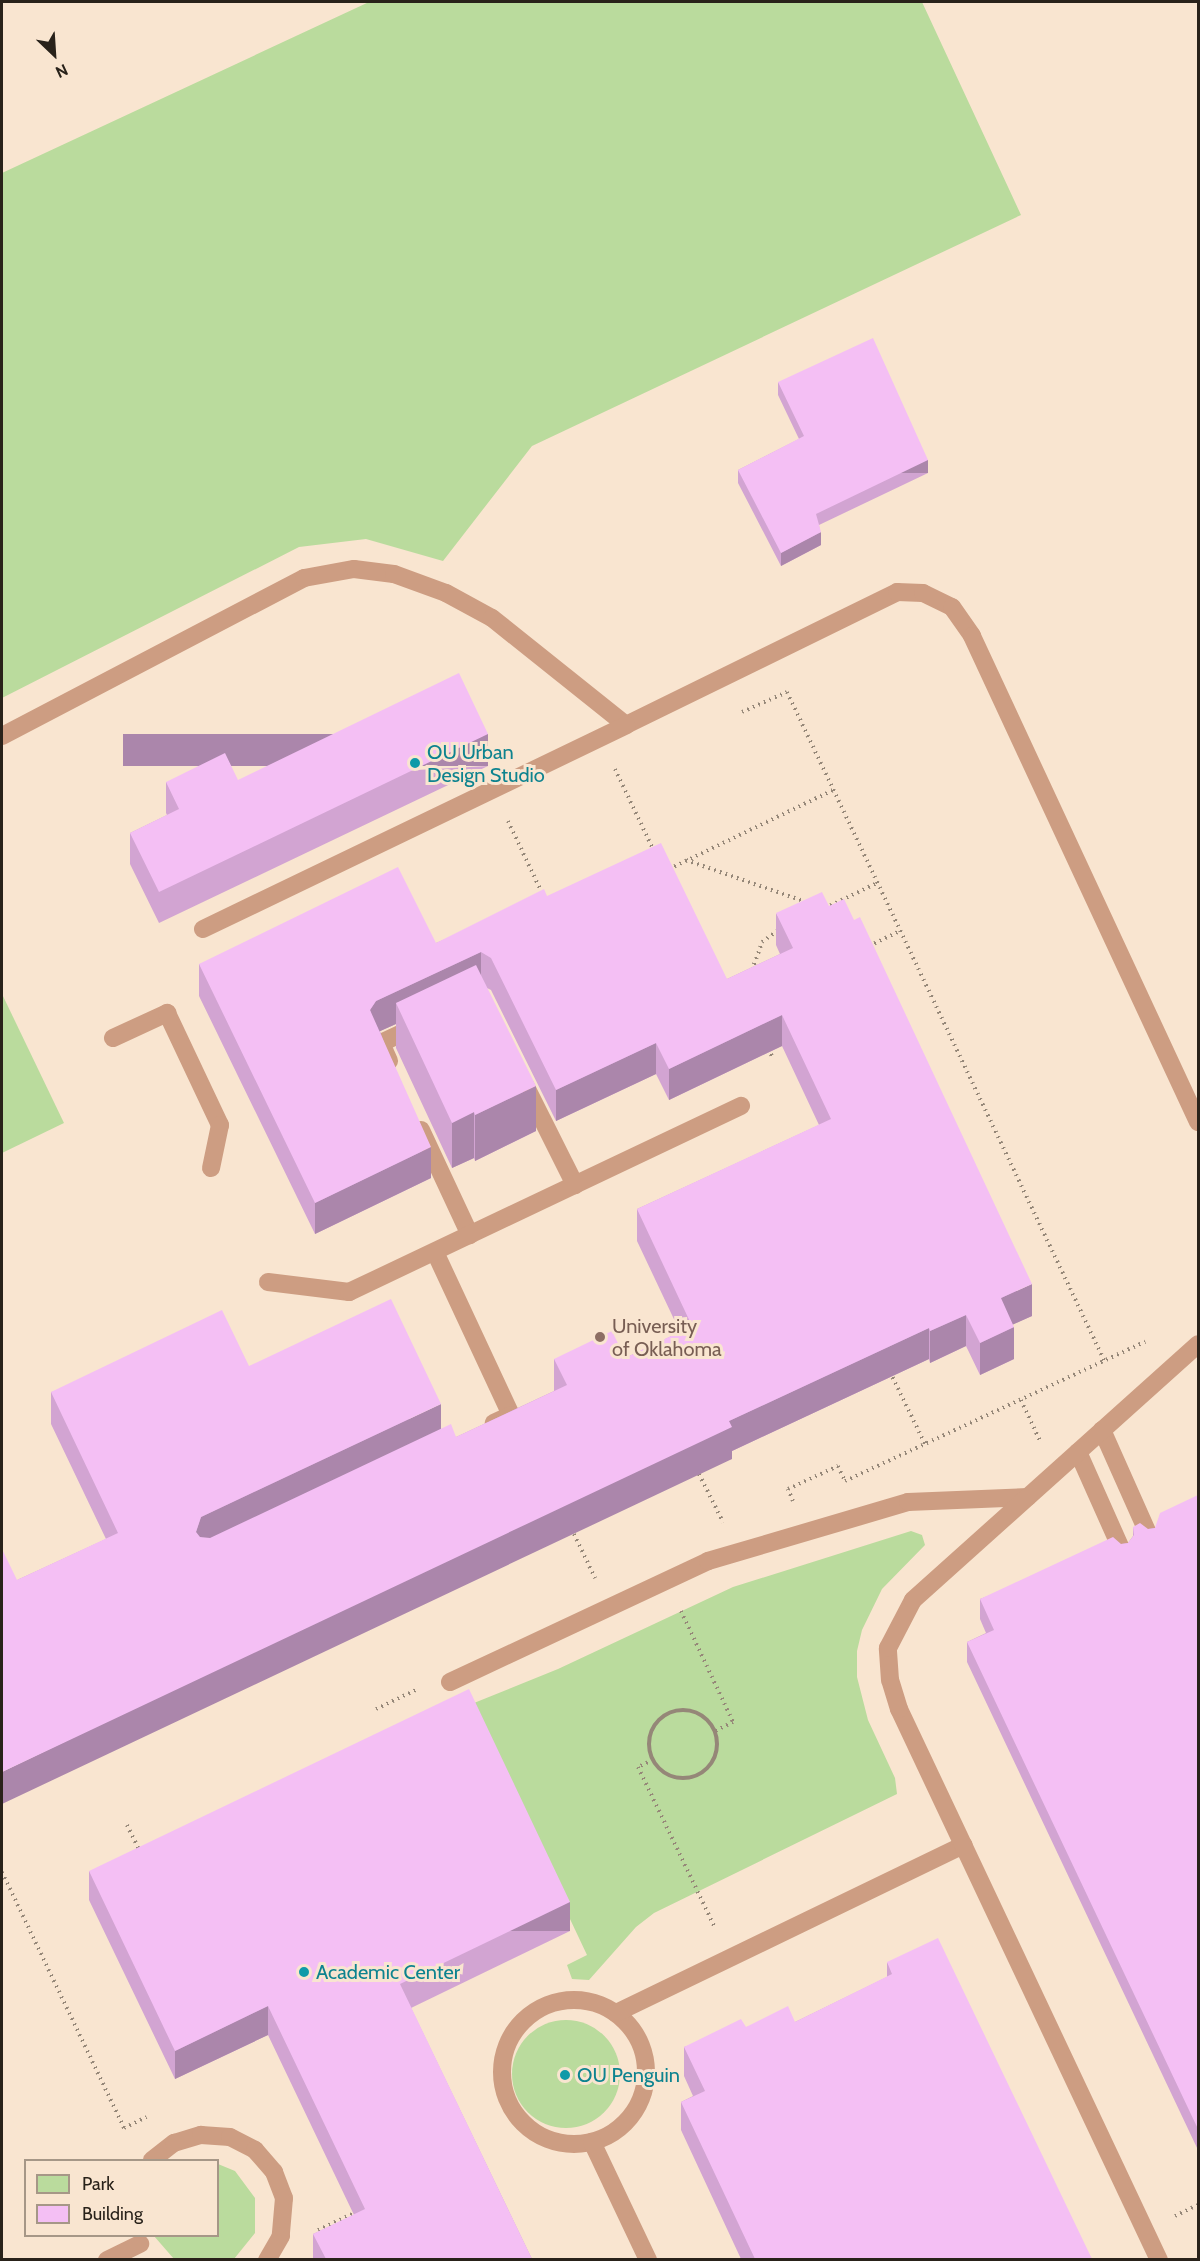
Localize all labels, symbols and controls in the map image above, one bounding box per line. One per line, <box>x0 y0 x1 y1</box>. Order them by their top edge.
north arrow <box>24 24 84 84</box>
text: N <box>53 60 71 82</box>
place label: OU Urban Design Studio <box>427 740 545 787</box>
marker: OU Urban Design Studio <box>408 756 422 770</box>
place label: University of Oklahoma <box>612 1314 722 1361</box>
marker: University of Oklahoma <box>593 1330 607 1344</box>
place label: Academic Center <box>316 1960 460 1984</box>
marker: Academic Center <box>297 1965 311 1979</box>
place label: OU Penguin <box>577 2063 680 2087</box>
marker: OU Penguin <box>558 2068 572 2082</box>
legend <box>24 2159 219 2237</box>
text: Park <box>82 2173 114 2195</box>
text: Building <box>82 2203 143 2225</box>

